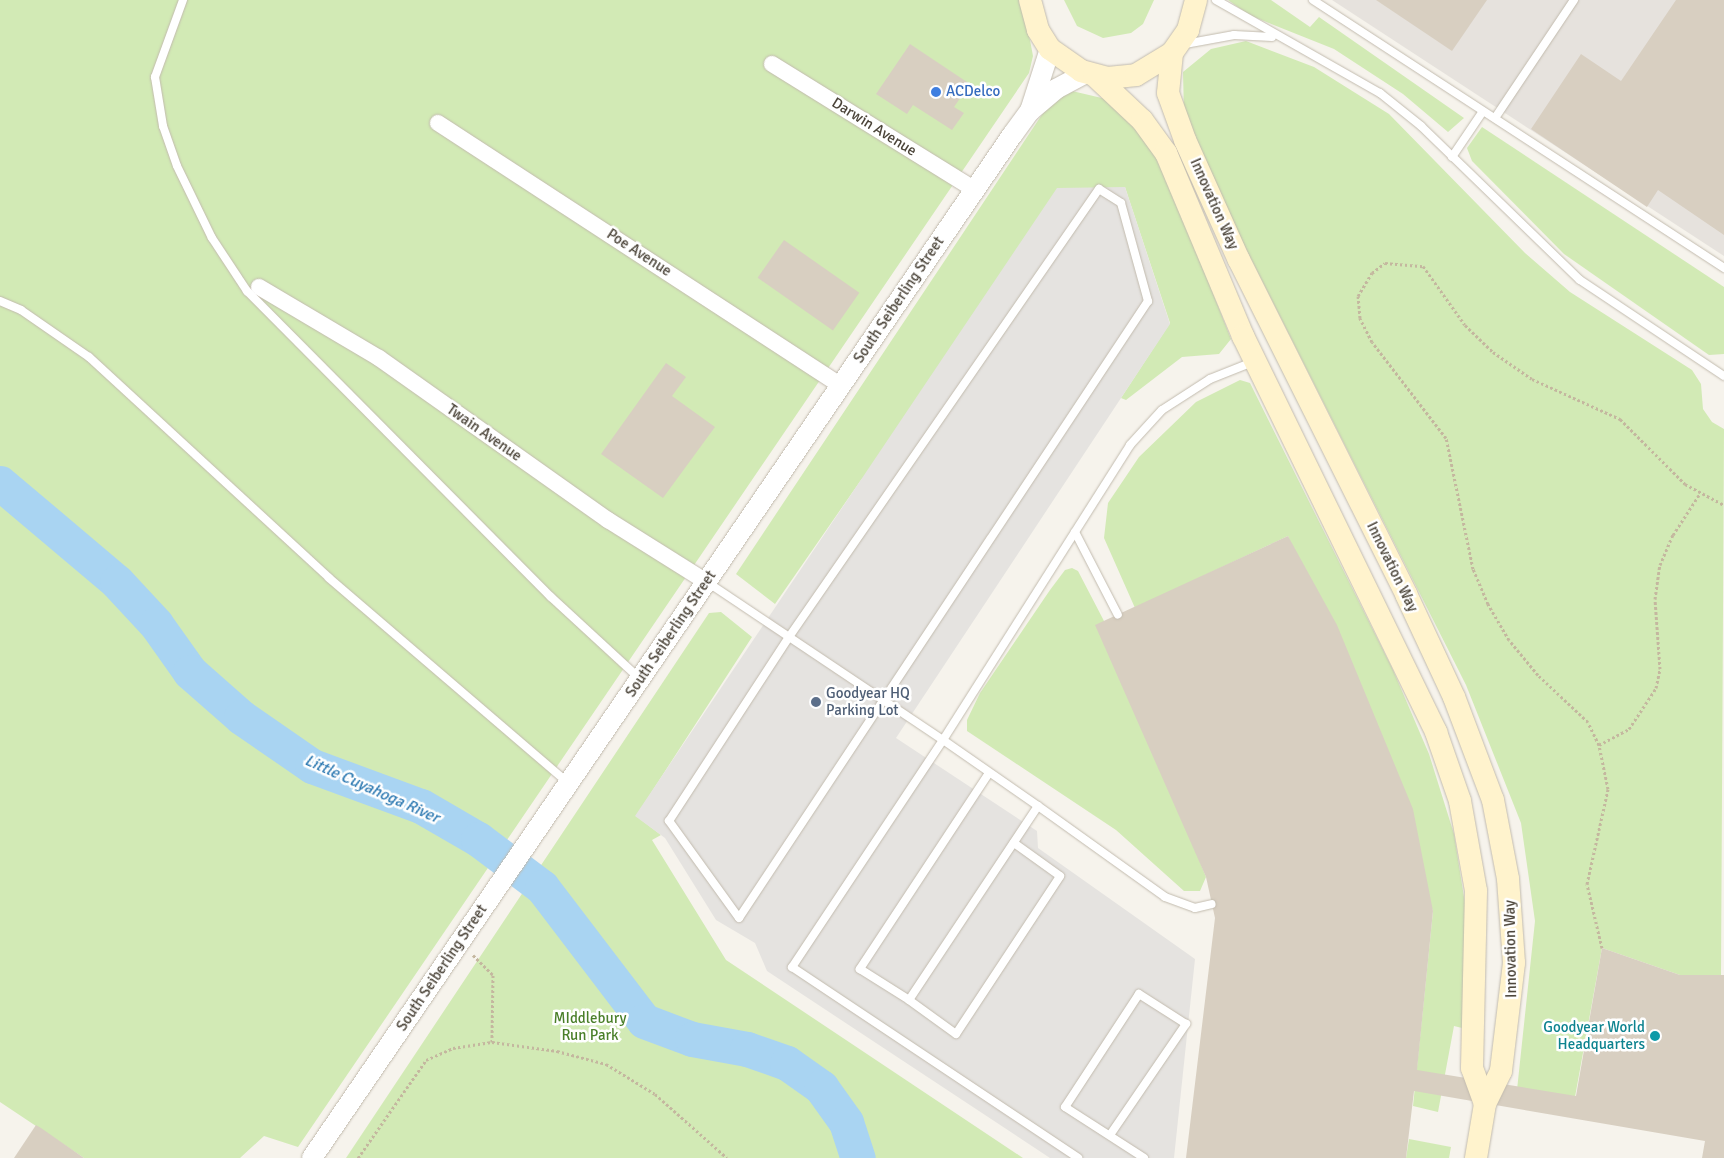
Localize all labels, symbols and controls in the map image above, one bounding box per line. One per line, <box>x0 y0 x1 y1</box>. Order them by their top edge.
place label: ACDelco <box>946 83 1000 101</box>
marker: ACDelco <box>930 86 942 98</box>
street label: Darwin Avenue <box>828 94 920 160</box>
street label: Innovation Way <box>1186 156 1242 252</box>
street label: Poe Avenue <box>603 225 675 281</box>
street label: South Seiberling Street <box>850 233 948 367</box>
street label: Twain Avenue <box>443 401 525 465</box>
street label: Innovation Way <box>1362 519 1422 615</box>
street label: South Seiberling Street <box>622 567 720 701</box>
place label: Goodyear HQ Parking Lot <box>826 684 910 719</box>
marker: Goodyear HQ Parking Lot <box>810 696 822 708</box>
water label: Little Cuyahoga River <box>302 751 442 827</box>
street label: Innovation Way <box>1501 900 1521 998</box>
street label: South Seiberling Street <box>393 901 491 1035</box>
park label: MIddlebury Run Park <box>553 1009 627 1044</box>
place label: Goodyear World Headquarters <box>1543 1018 1645 1053</box>
marker: Goodyear World Headquarters <box>1649 1030 1661 1042</box>

